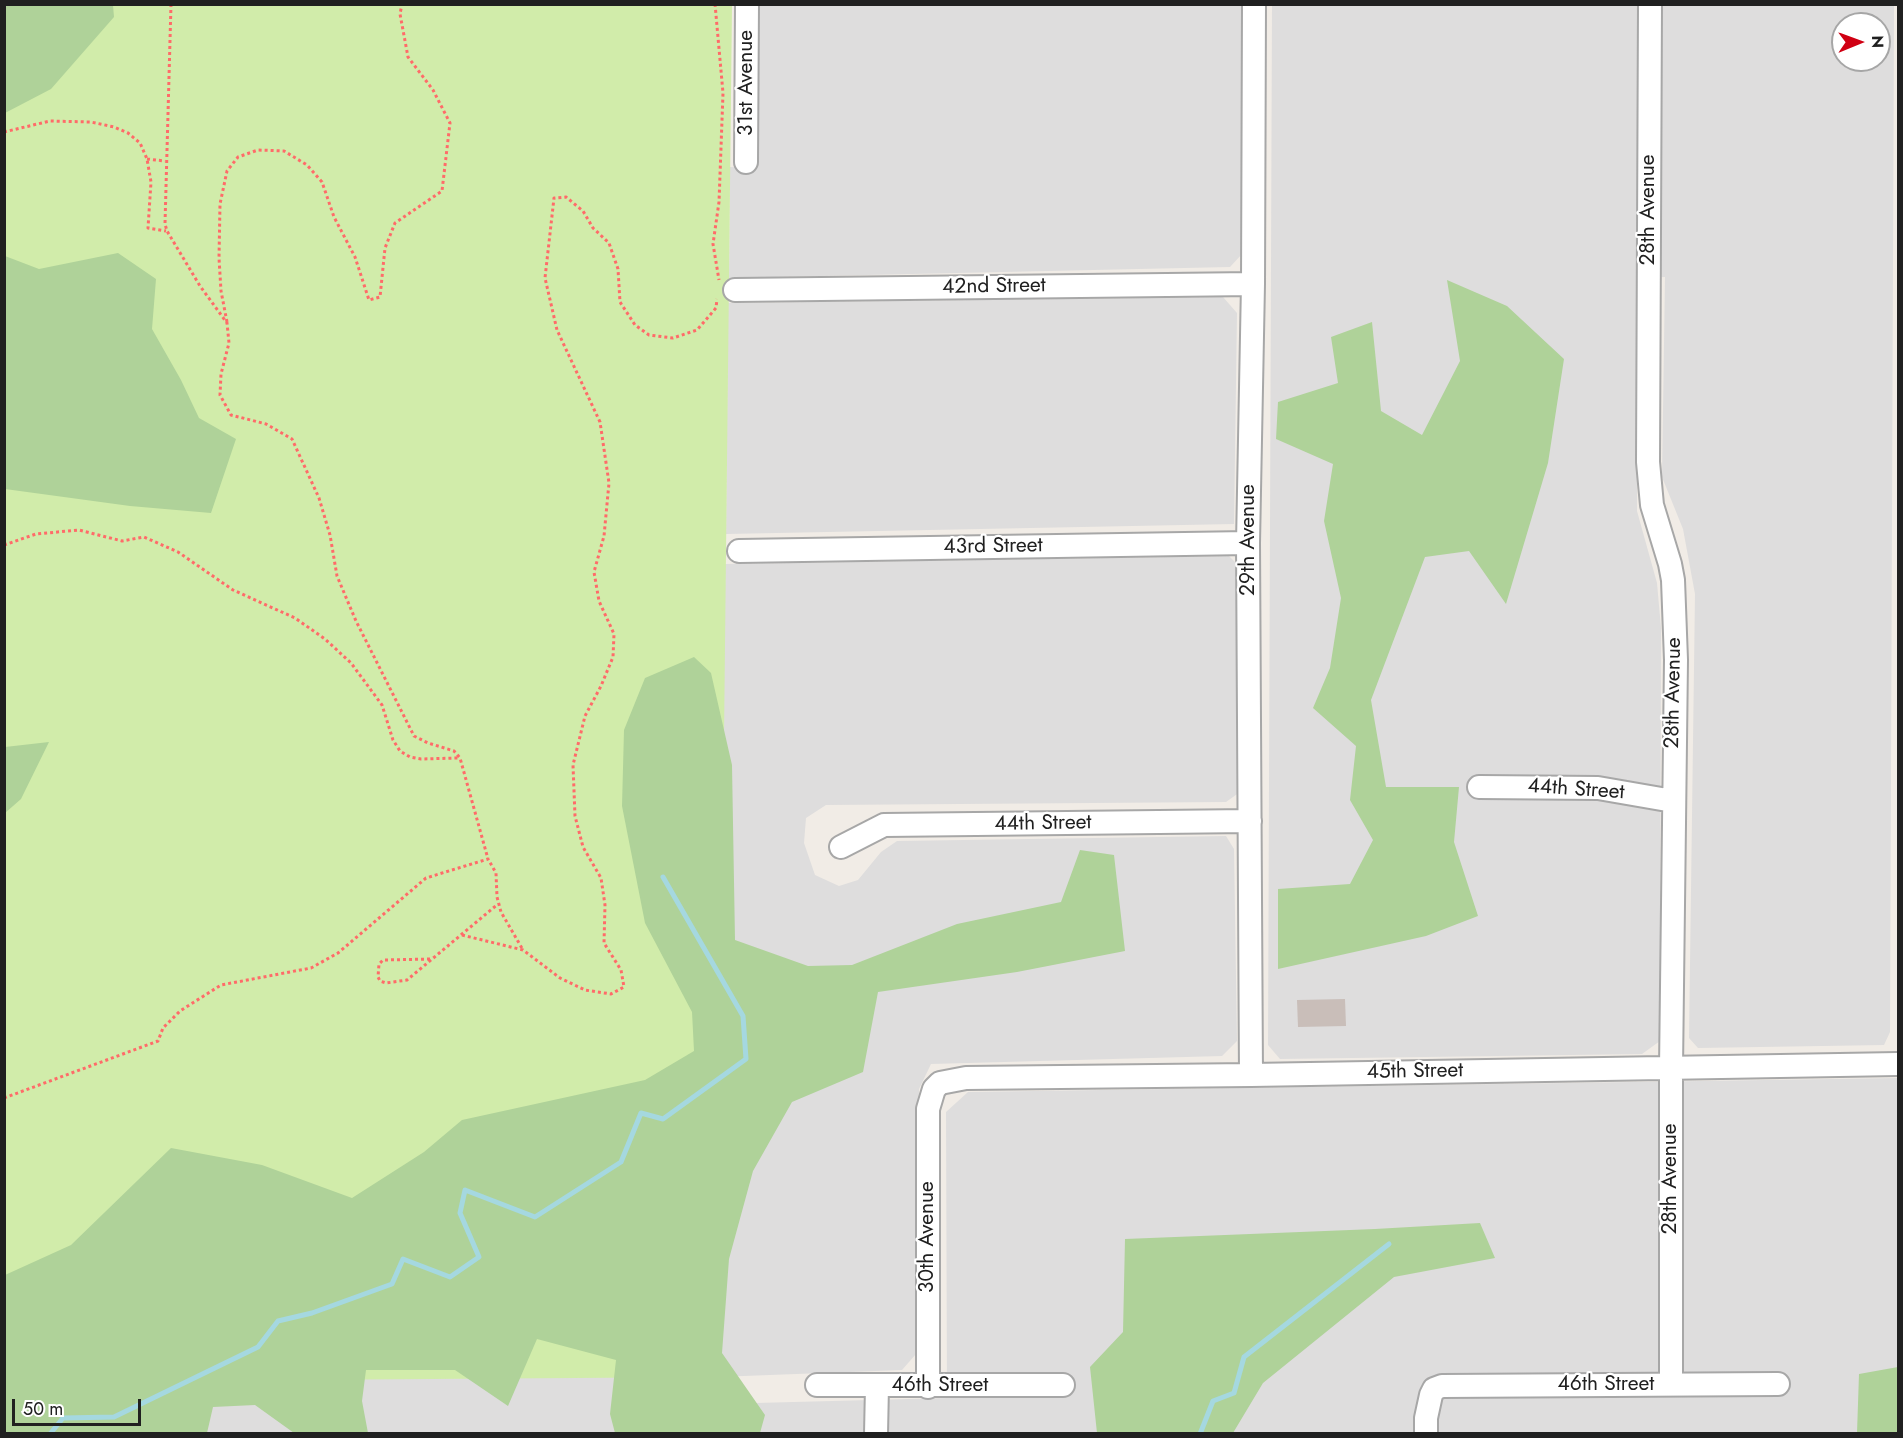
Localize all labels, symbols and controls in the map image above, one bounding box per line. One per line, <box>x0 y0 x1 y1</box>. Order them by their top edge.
north arrow <box>1831 12 1891 72</box>
street label: 31st Avenue <box>734 30 760 136</box>
text: N <box>1866 35 1889 48</box>
street label: 28th Avenue <box>1636 154 1662 266</box>
street label: 42nd Street <box>942 273 1046 301</box>
street label: 29th Avenue <box>1236 484 1262 596</box>
street label: 43rd Street <box>943 534 1043 560</box>
street label: 28th Avenue <box>1660 637 1688 749</box>
street label: 44th Street <box>1527 774 1625 806</box>
street label: 44th Street <box>994 811 1092 837</box>
street label: 45th Street <box>1367 1059 1463 1085</box>
street label: 28th Avenue <box>1658 1123 1684 1235</box>
street label: 30th Avenue <box>915 1181 941 1293</box>
street label: 46th Street <box>1558 1372 1654 1398</box>
street label: 46th Street <box>892 1373 988 1399</box>
scale bar <box>15 1387 144 1425</box>
text: 50 m <box>23 1396 63 1422</box>

